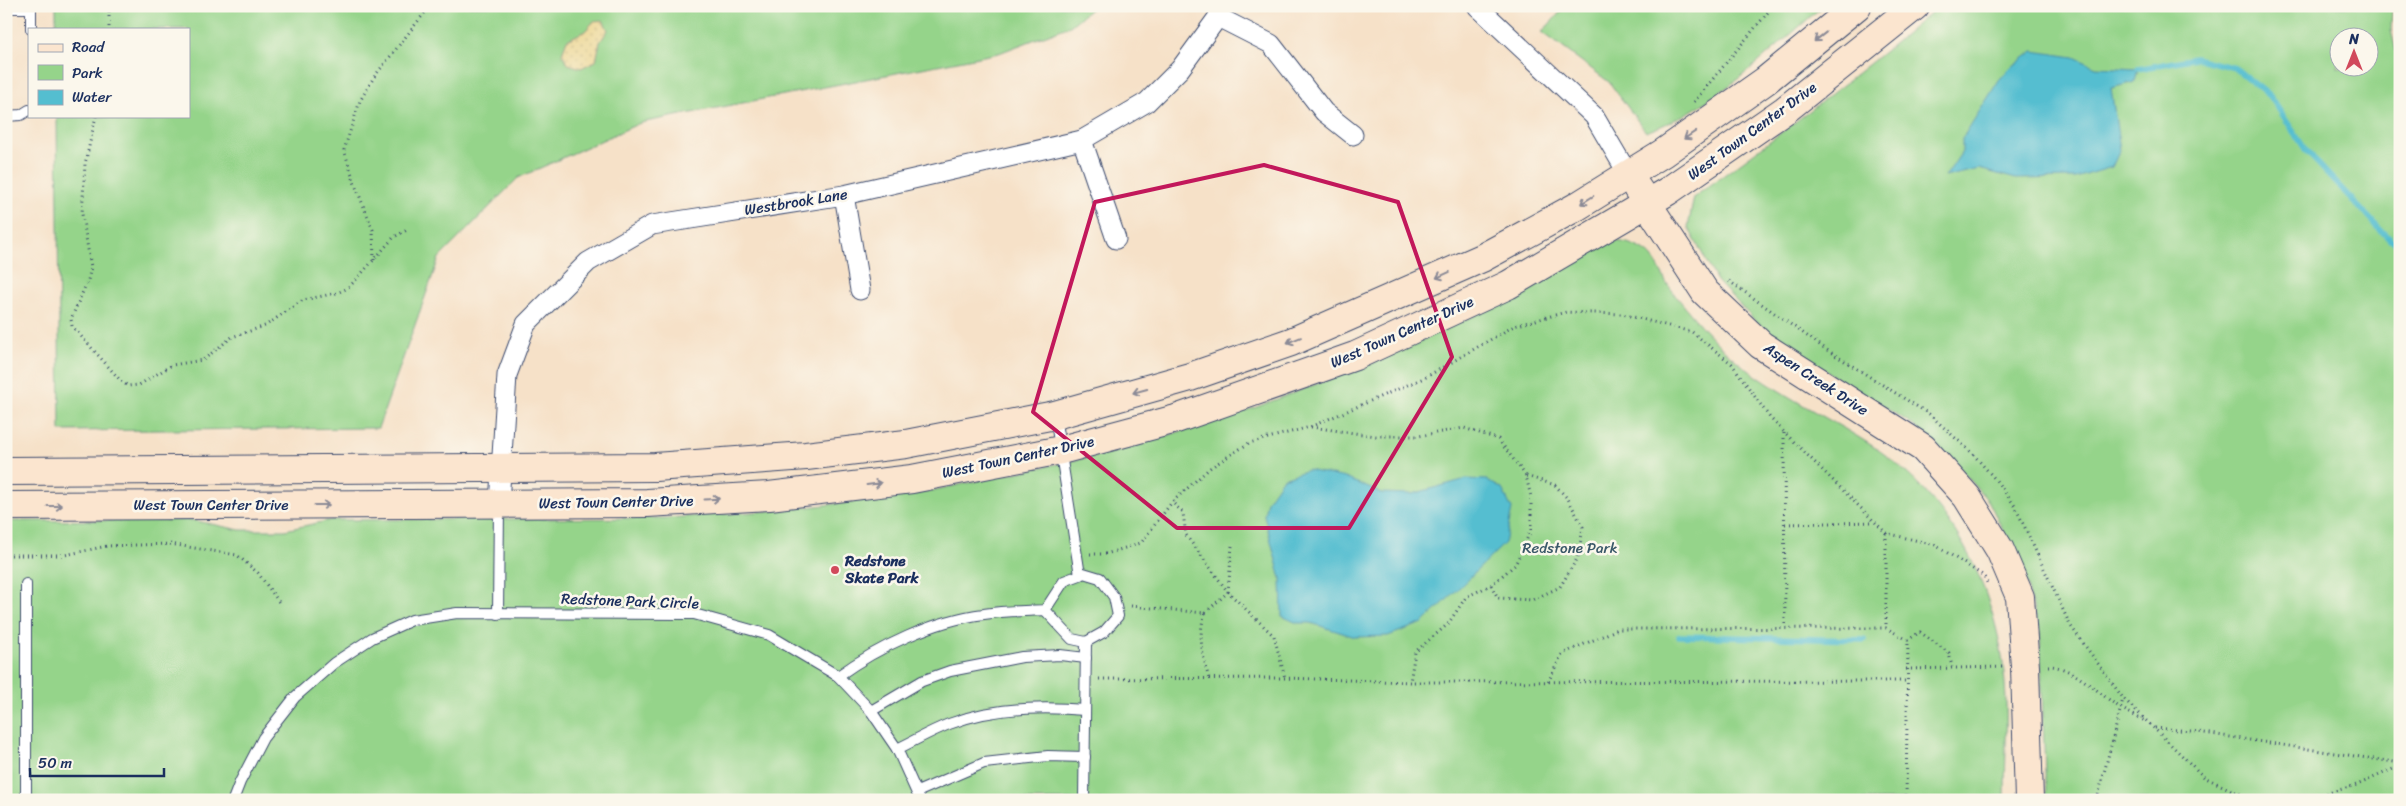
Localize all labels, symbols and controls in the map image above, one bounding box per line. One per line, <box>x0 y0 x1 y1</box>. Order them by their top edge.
text: N <box>2348 27 2359 52</box>
legend <box>28 28 190 118</box>
north arrow <box>2328 28 2378 78</box>
one-way arrow <box>1814 32 1827 43</box>
text: Road <box>72 34 105 60</box>
text: Park <box>72 60 103 86</box>
street label: West Town Center Drive <box>1682 75 1822 187</box>
text: Water <box>72 84 112 110</box>
one-way arrow <box>1683 130 1697 140</box>
street label: Westbrook Lane <box>743 181 850 223</box>
one-way arrow <box>1580 195 1594 205</box>
one-way arrow <box>1436 271 1451 281</box>
street label: West Town Center Drive <box>1326 289 1478 375</box>
street label: Aspen Creek Drive <box>1757 335 1874 423</box>
one-way arrow <box>1287 336 1302 346</box>
one-way arrow <box>1133 387 1149 396</box>
street label: West Town Center Drive <box>940 428 1096 486</box>
one-way arrow <box>866 478 882 488</box>
street label: West Town Center Drive <box>538 488 694 516</box>
street label: West Town Center Drive <box>134 492 288 518</box>
one-way arrow <box>704 495 720 504</box>
one-way arrow <box>314 500 330 510</box>
one-way arrow <box>46 501 63 511</box>
park label: Redstone Park <box>1522 535 1618 561</box>
place label: Redstone Skate Park <box>844 548 920 591</box>
marker: Redstone Skate Park <box>829 564 841 576</box>
street label: Redstone Park Circle <box>561 586 699 616</box>
scale bar <box>30 746 164 778</box>
text: 50 m <box>38 750 73 776</box>

